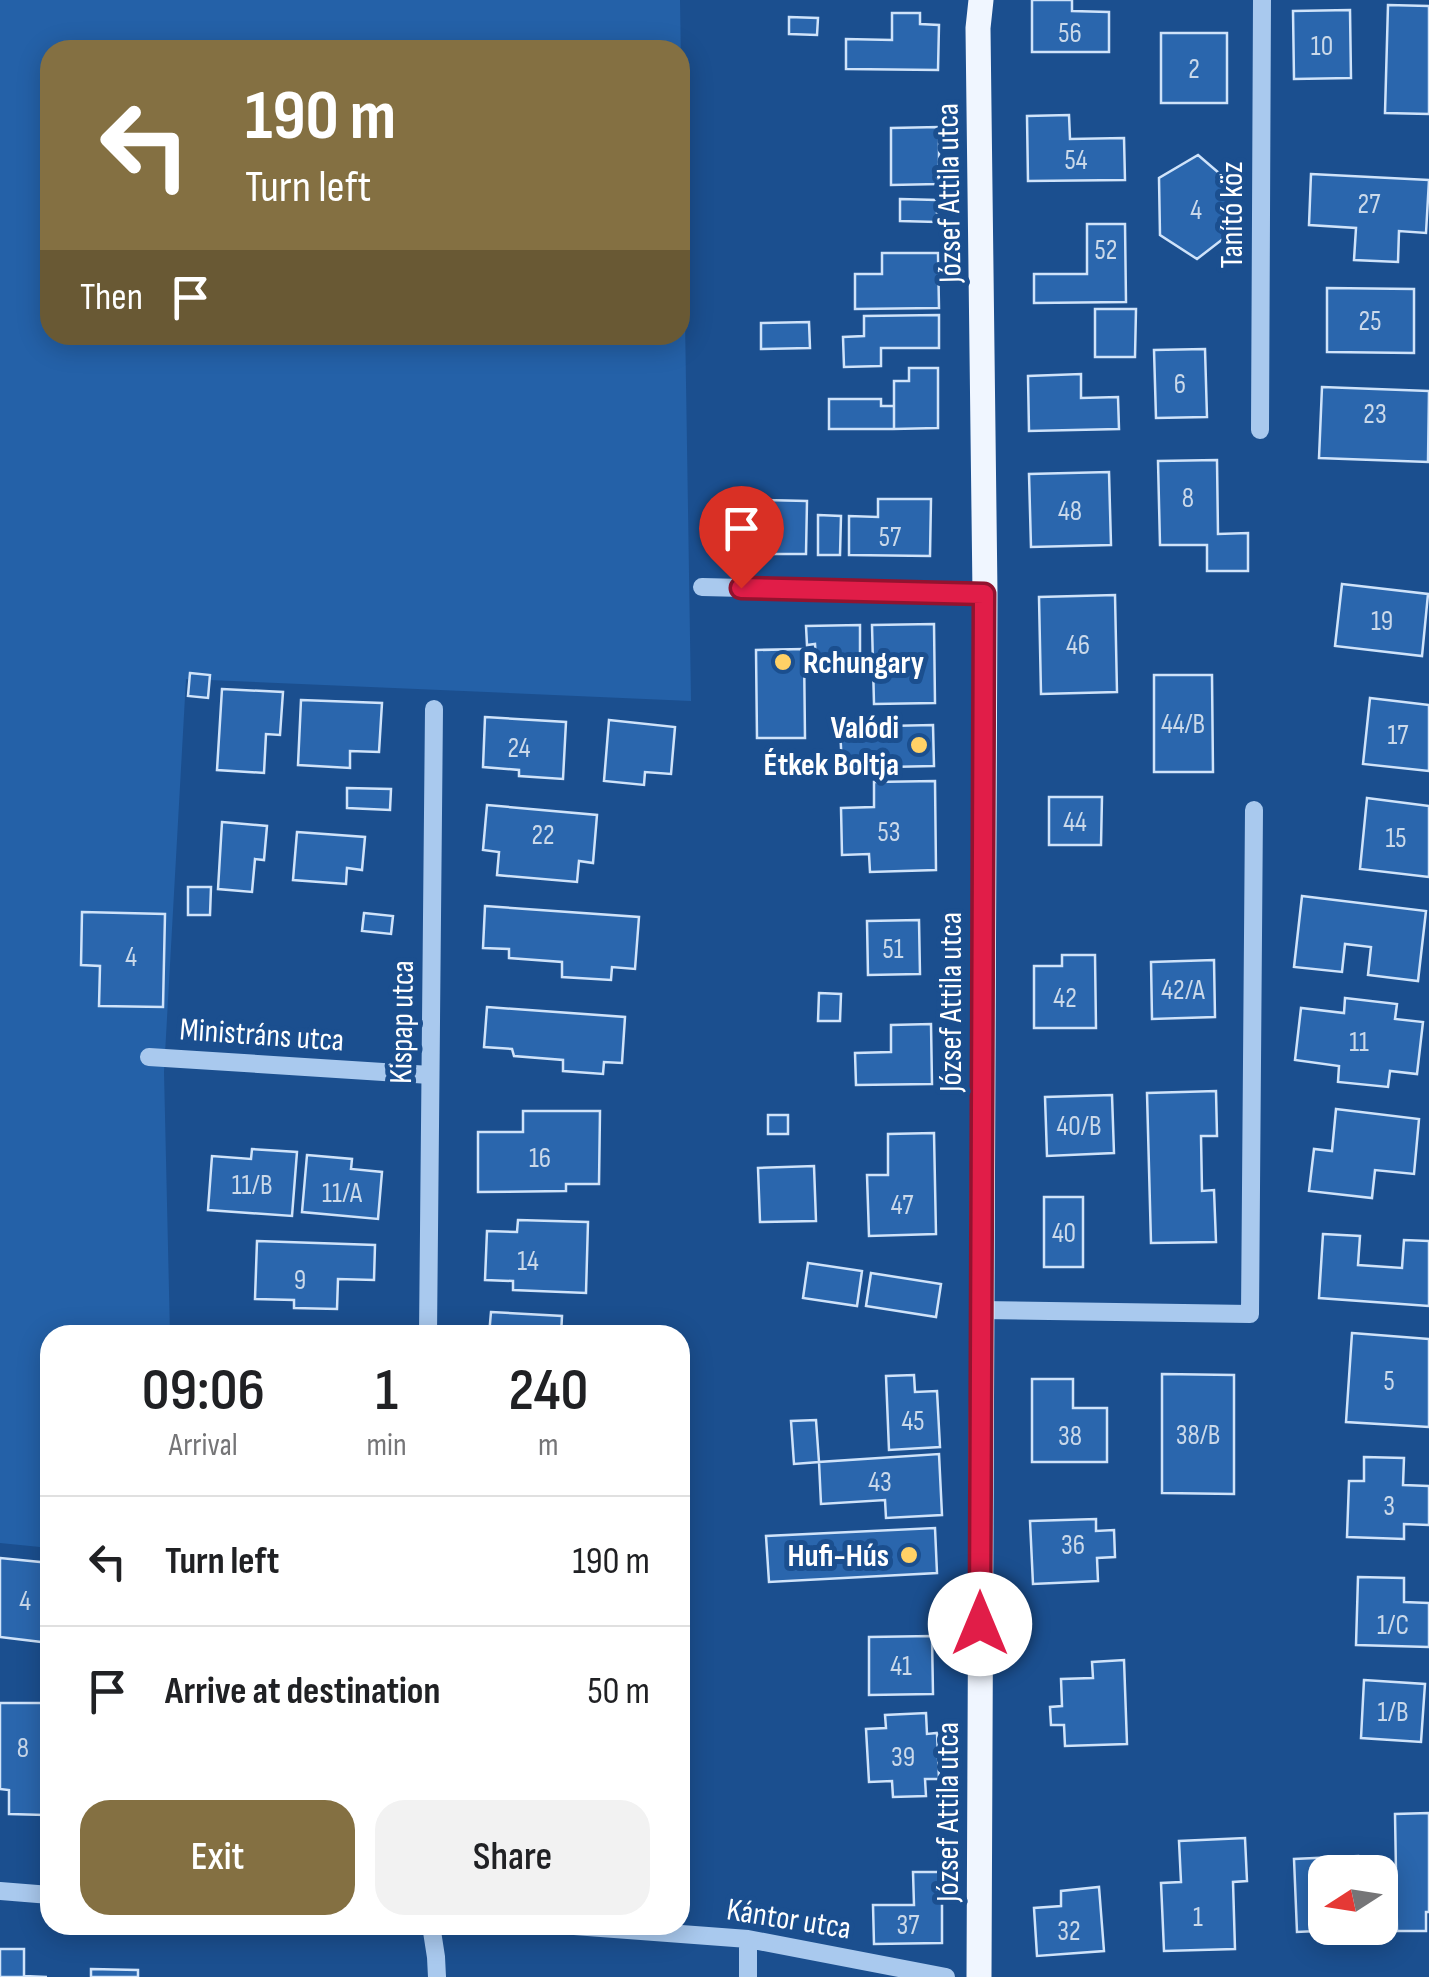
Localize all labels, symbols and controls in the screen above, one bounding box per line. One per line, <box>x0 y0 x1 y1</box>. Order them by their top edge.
house number: 56 <box>1058 17 1082 50</box>
house number: 10 <box>1311 30 1333 63</box>
house number: 2 <box>1188 53 1200 86</box>
text: 190 m <box>245 75 396 159</box>
icon: left <box>80 80 210 210</box>
street label: József Attila utca <box>928 103 971 284</box>
house number: 54 <box>1064 144 1088 177</box>
text: Turn left <box>245 160 371 215</box>
street label: Tanító köz <box>1213 162 1252 268</box>
house number: 27 <box>1358 188 1380 221</box>
house number: 4 <box>1190 194 1202 227</box>
house number: 52 <box>1095 234 1117 267</box>
icon: arrive <box>163 270 218 325</box>
text: Then <box>80 275 143 320</box>
house number: 25 <box>1359 305 1381 338</box>
house number: 6 <box>1174 368 1186 401</box>
house number: 23 <box>1363 398 1387 431</box>
house number: 8 <box>1182 482 1194 515</box>
pin <box>699 486 784 589</box>
house number: 48 <box>1058 495 1082 528</box>
icon: arrive <box>714 501 769 556</box>
house number: 57 <box>879 521 901 554</box>
house number: 19 <box>1371 605 1393 638</box>
house number: 46 <box>1066 629 1090 662</box>
place label: Rchungary <box>803 644 924 683</box>
marker: Rchungary <box>772 651 794 673</box>
house number: 44/B <box>1161 708 1205 741</box>
place label: Valódi Étkek Boltja <box>764 709 899 785</box>
house number: 17 <box>1388 719 1408 752</box>
house number: 24 <box>507 732 531 765</box>
marker: Valódi Étkek Boltja <box>908 734 930 756</box>
house number: 44 <box>1063 806 1087 839</box>
house number: 53 <box>878 816 900 849</box>
house number: 22 <box>531 819 555 852</box>
house number: 15 <box>1385 822 1407 855</box>
street label: József Attila utca <box>932 912 971 1093</box>
house number: 51 <box>882 933 904 966</box>
house number: 4 <box>125 941 137 974</box>
street label: Kispap utca <box>382 960 423 1084</box>
house number: 42/A <box>1161 974 1206 1007</box>
house number: 42 <box>1053 982 1077 1015</box>
street label: Ministráns utca <box>178 1010 345 1061</box>
house number: 11 <box>1349 1026 1369 1059</box>
house number: 40/B <box>1057 1110 1101 1143</box>
house number: 16 <box>529 1142 551 1175</box>
house number: 11/B <box>232 1169 272 1202</box>
house number: 11/A <box>322 1177 363 1210</box>
house number: 47 <box>891 1189 913 1222</box>
house number: 40 <box>1052 1217 1076 1250</box>
house number: 14 <box>517 1245 539 1278</box>
house number: 9 <box>294 1264 306 1297</box>
text: 09:06 <box>142 1355 265 1427</box>
text: 1 <box>375 1355 398 1427</box>
text: 240 <box>508 1355 588 1427</box>
house number: 5 <box>1383 1365 1395 1398</box>
house number: 45 <box>901 1405 925 1438</box>
house number: 38/B <box>1176 1419 1220 1452</box>
house number: 38 <box>1058 1420 1082 1453</box>
text: Arrival <box>169 1426 238 1465</box>
text: min <box>367 1426 407 1465</box>
text: m <box>538 1426 559 1465</box>
house number: 43 <box>868 1466 892 1499</box>
house number: 3 <box>1383 1490 1395 1523</box>
house number: 36 <box>1061 1529 1085 1562</box>
icon: left <box>80 1534 135 1589</box>
place label: Hufi-Hús <box>787 1537 889 1576</box>
text: Turn left <box>165 1539 279 1584</box>
text: 190 m <box>572 1539 650 1584</box>
marker: Hufi-Hús <box>898 1544 920 1566</box>
position arrow <box>928 1572 1032 1676</box>
house number: 4 <box>19 1585 31 1618</box>
house number: 1/C <box>1377 1609 1409 1642</box>
house number: 41 <box>890 1650 912 1683</box>
icon: arrive <box>80 1664 135 1719</box>
text: Arrive at destination <box>165 1669 440 1714</box>
text: 50 m <box>587 1669 650 1714</box>
house number: 1/B <box>1378 1696 1408 1729</box>
street label: József Attila utca <box>929 1722 968 1903</box>
house number: 8 <box>17 1732 29 1765</box>
house number: 39 <box>891 1741 915 1774</box>
button: Exit <box>80 1800 355 1915</box>
button: Share <box>375 1800 650 1915</box>
north arrow <box>1308 1855 1398 1945</box>
map controls <box>1308 1855 1398 1945</box>
street label: Kántor utca <box>724 1890 854 1949</box>
house number: 1 <box>1193 1901 1203 1934</box>
house number: 37 <box>897 1909 919 1942</box>
house number: 32 <box>1057 1915 1081 1948</box>

